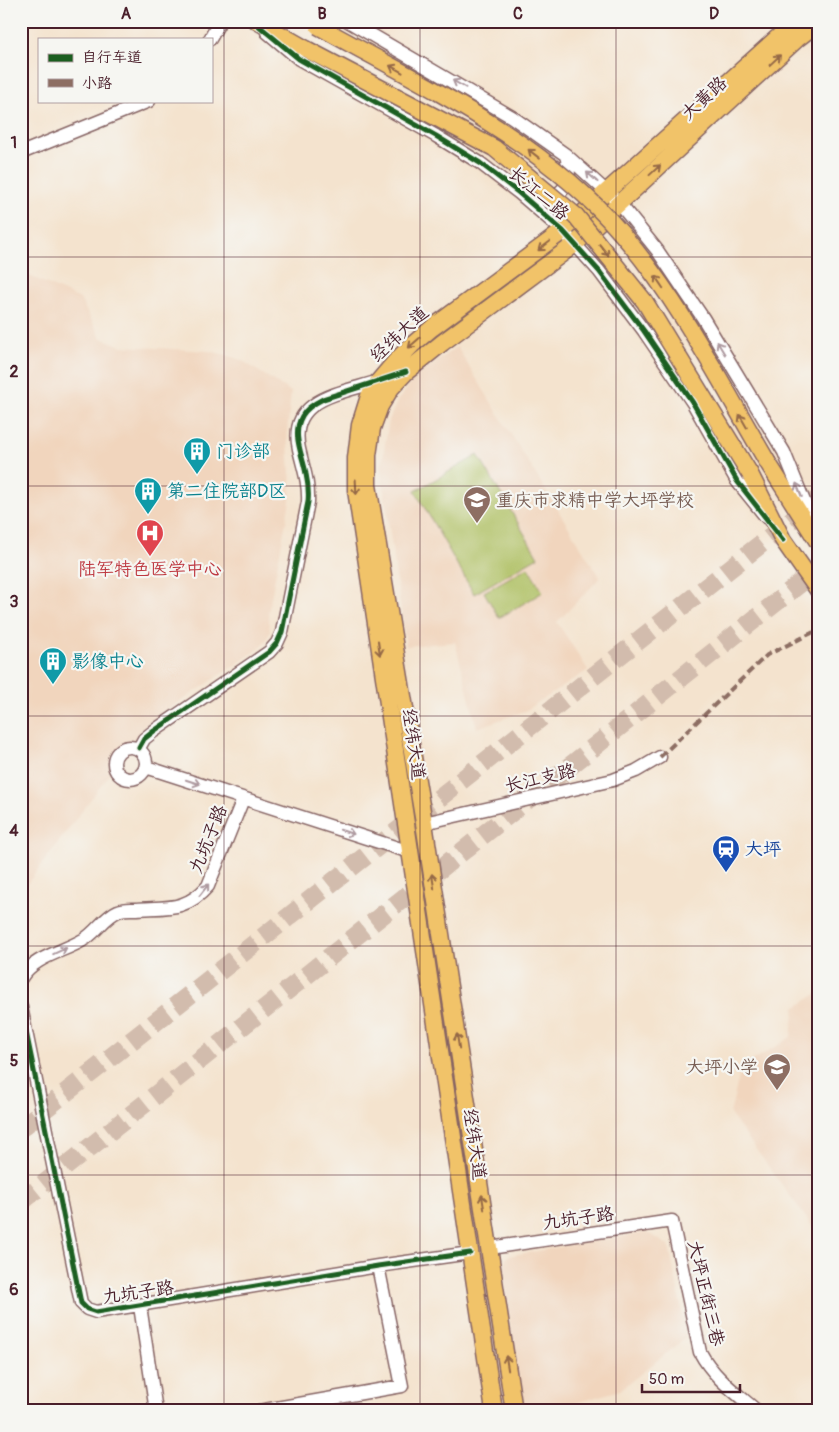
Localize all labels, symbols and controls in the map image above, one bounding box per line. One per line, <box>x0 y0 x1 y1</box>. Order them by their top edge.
text: A <box>121 4 132 24</box>
text: B <box>317 4 327 24</box>
text: C <box>513 4 523 24</box>
text: D <box>709 4 719 24</box>
legend <box>38 38 212 102</box>
text: 自行车道 <box>82 48 142 67</box>
one-way arrow <box>768 54 781 66</box>
one-way arrow <box>389 64 403 74</box>
street label: 大黄路 <box>677 72 732 125</box>
text: 小路 <box>82 74 112 93</box>
one-way arrow <box>452 79 466 89</box>
text: 1 <box>11 133 17 153</box>
one-way arrow <box>528 148 541 159</box>
street label: 长江二路 <box>504 161 574 225</box>
one-way arrow <box>648 164 661 176</box>
one-way arrow <box>585 171 598 183</box>
one-way arrow <box>538 240 551 251</box>
one-way arrow <box>598 244 609 257</box>
one-way arrow <box>654 275 664 289</box>
street label: 经纬大道 <box>365 301 434 367</box>
one-way arrow <box>408 337 421 348</box>
one-way arrow <box>716 341 726 355</box>
text: 2 <box>10 362 19 382</box>
one-way arrow <box>738 415 748 429</box>
building icon: 门诊部 <box>182 436 212 475</box>
place label: 门诊部 <box>216 440 270 463</box>
building icon: 第二住院部D区 <box>133 476 163 515</box>
one-way arrow <box>352 479 361 495</box>
place label: 第二住院部D区 <box>167 480 286 503</box>
one-way arrow <box>794 483 804 498</box>
school or university icon: 重庆市求精中学大坪学校 <box>462 485 492 524</box>
place label: 重庆市求精中学大坪学校 <box>496 489 694 512</box>
hospital icon: 陆军特色医学中心 <box>135 518 165 557</box>
place label: 陆军特色医学中心 <box>78 558 222 581</box>
text: 3 <box>10 592 19 612</box>
one-way arrow <box>375 639 385 655</box>
building icon: 影像中心 <box>38 646 68 685</box>
place label: 影像中心 <box>72 650 144 673</box>
street label: 经纬大道 <box>397 707 430 781</box>
street label: 长江支路 <box>502 759 578 798</box>
one-way arrow <box>184 778 200 788</box>
street label: 九坑子路 <box>184 802 233 877</box>
text: 4 <box>9 821 19 841</box>
one-way arrow <box>339 828 355 838</box>
station icon: 大坪 <box>711 834 741 873</box>
place label: 大坪 <box>745 838 782 861</box>
one-way arrow <box>428 873 438 889</box>
one-way arrow <box>198 884 209 897</box>
one-way arrow <box>53 946 68 956</box>
one-way arrow <box>452 1034 462 1050</box>
text: 5 <box>10 1051 19 1071</box>
school or university icon: 大坪小学 <box>762 1052 792 1091</box>
place label: 大坪小学 <box>686 1056 758 1079</box>
street label: 经纬大道 <box>458 1107 491 1181</box>
one-way arrow <box>477 1194 487 1210</box>
street label: 九坑子路 <box>541 1202 615 1235</box>
street label: 大坪正街三巷 <box>682 1238 729 1348</box>
street label: 九坑子路 <box>101 1276 175 1309</box>
text: 6 <box>9 1280 19 1300</box>
one-way arrow <box>502 1355 512 1371</box>
scale bar <box>642 1362 739 1394</box>
text: 50 m <box>649 1370 684 1389</box>

